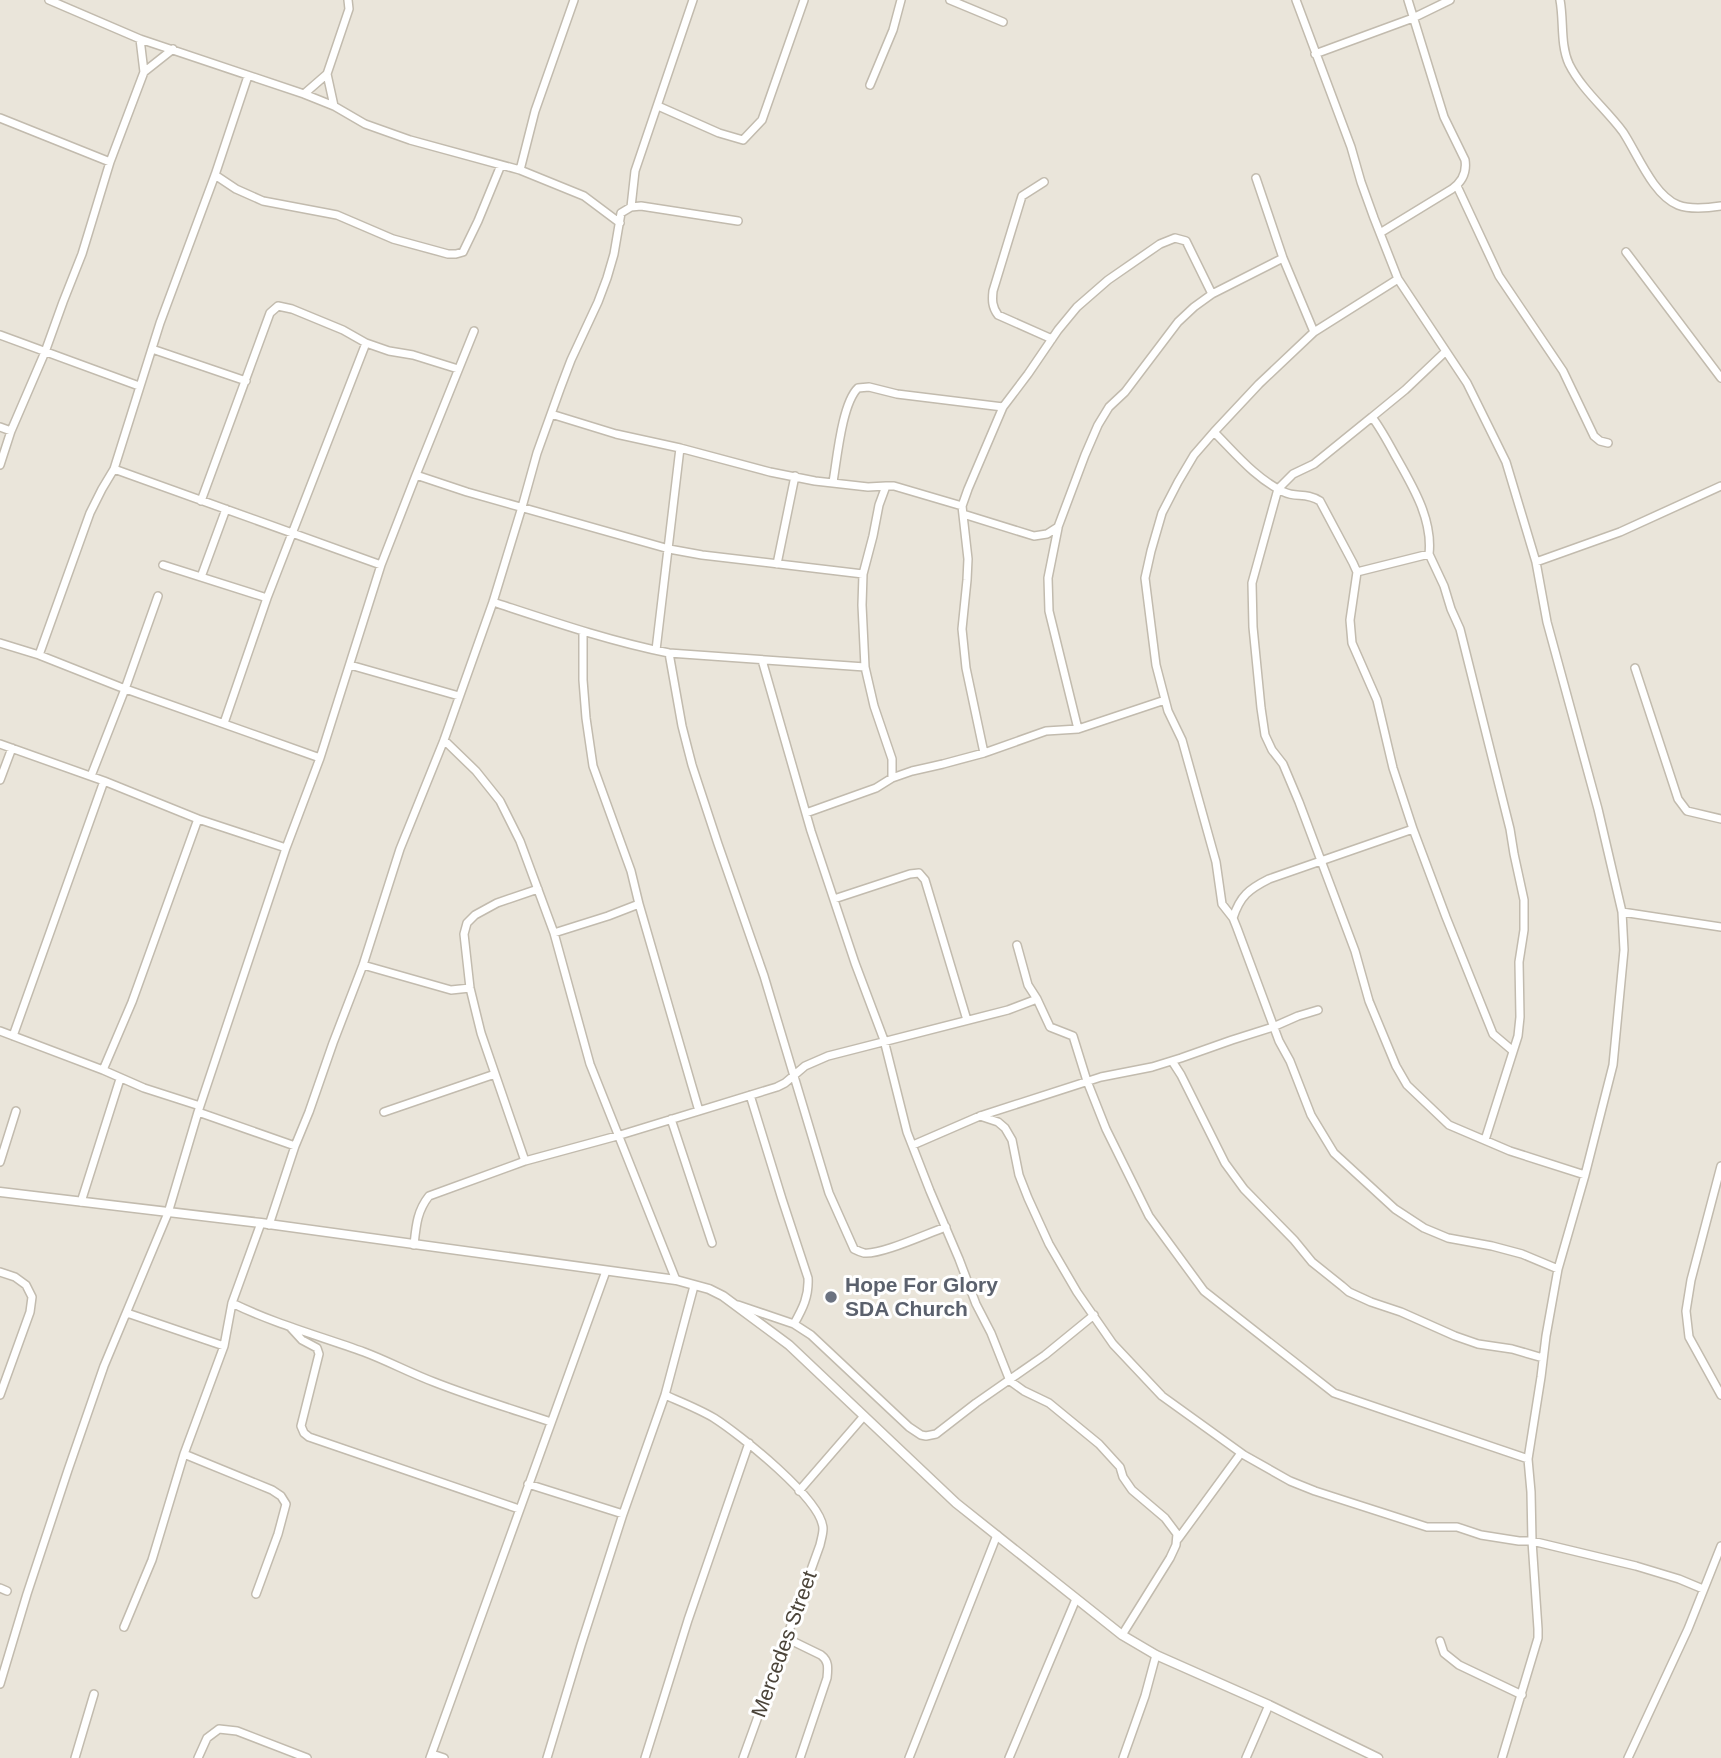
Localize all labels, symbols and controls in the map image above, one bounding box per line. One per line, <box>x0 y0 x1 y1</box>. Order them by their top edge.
place label: Hope For Glory SDA Church <box>845 1273 998 1320</box>
marker: Hope For Glory SDA Church <box>823 1289 839 1305</box>
street label: Mercedes Street <box>746 1567 821 1720</box>

